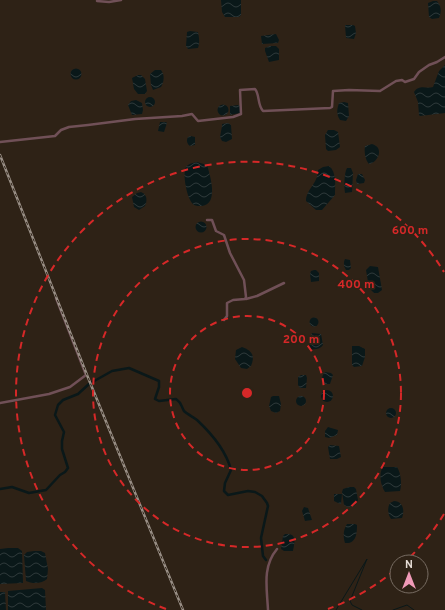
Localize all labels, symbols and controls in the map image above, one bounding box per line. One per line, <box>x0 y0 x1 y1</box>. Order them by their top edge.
text: 600 m <box>392 223 428 239</box>
text: 400 m <box>337 277 375 293</box>
text: 200 m <box>283 332 319 348</box>
centre of rings <box>240 386 254 400</box>
north arrow <box>389 554 429 594</box>
text: N <box>405 558 413 572</box>

